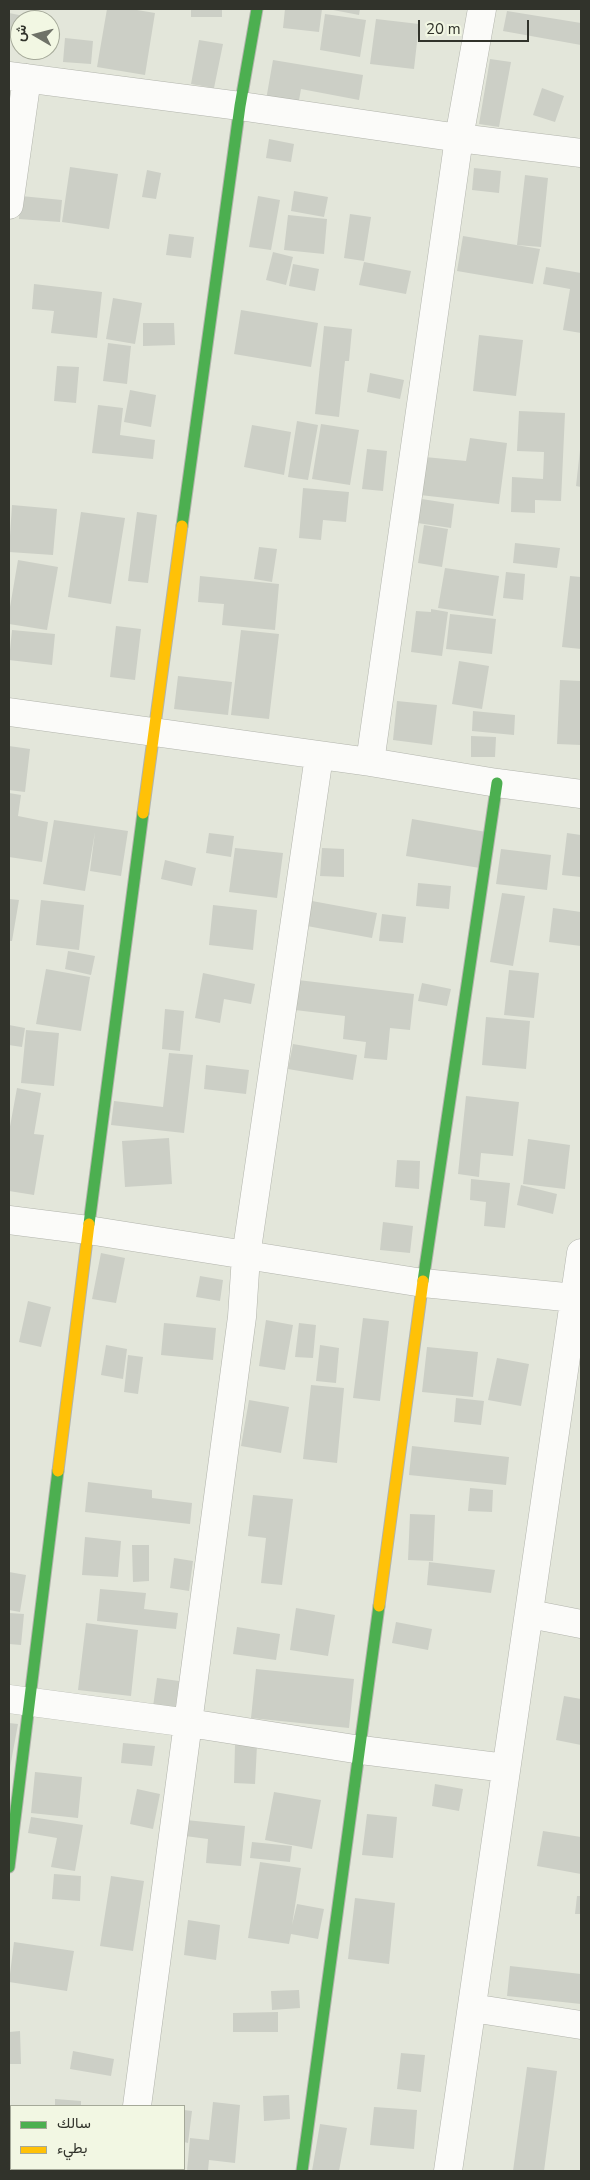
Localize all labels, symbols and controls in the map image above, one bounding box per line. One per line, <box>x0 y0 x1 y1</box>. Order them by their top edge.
north arrow <box>10 10 60 60</box>
scale bar <box>420 10 531 42</box>
text: 20 m <box>426 19 461 39</box>
text: ش <box>10 23 31 43</box>
legend <box>10 2105 185 2170</box>
text: سالك <box>57 2113 91 2133</box>
text: بطيء <box>57 2138 87 2158</box>

